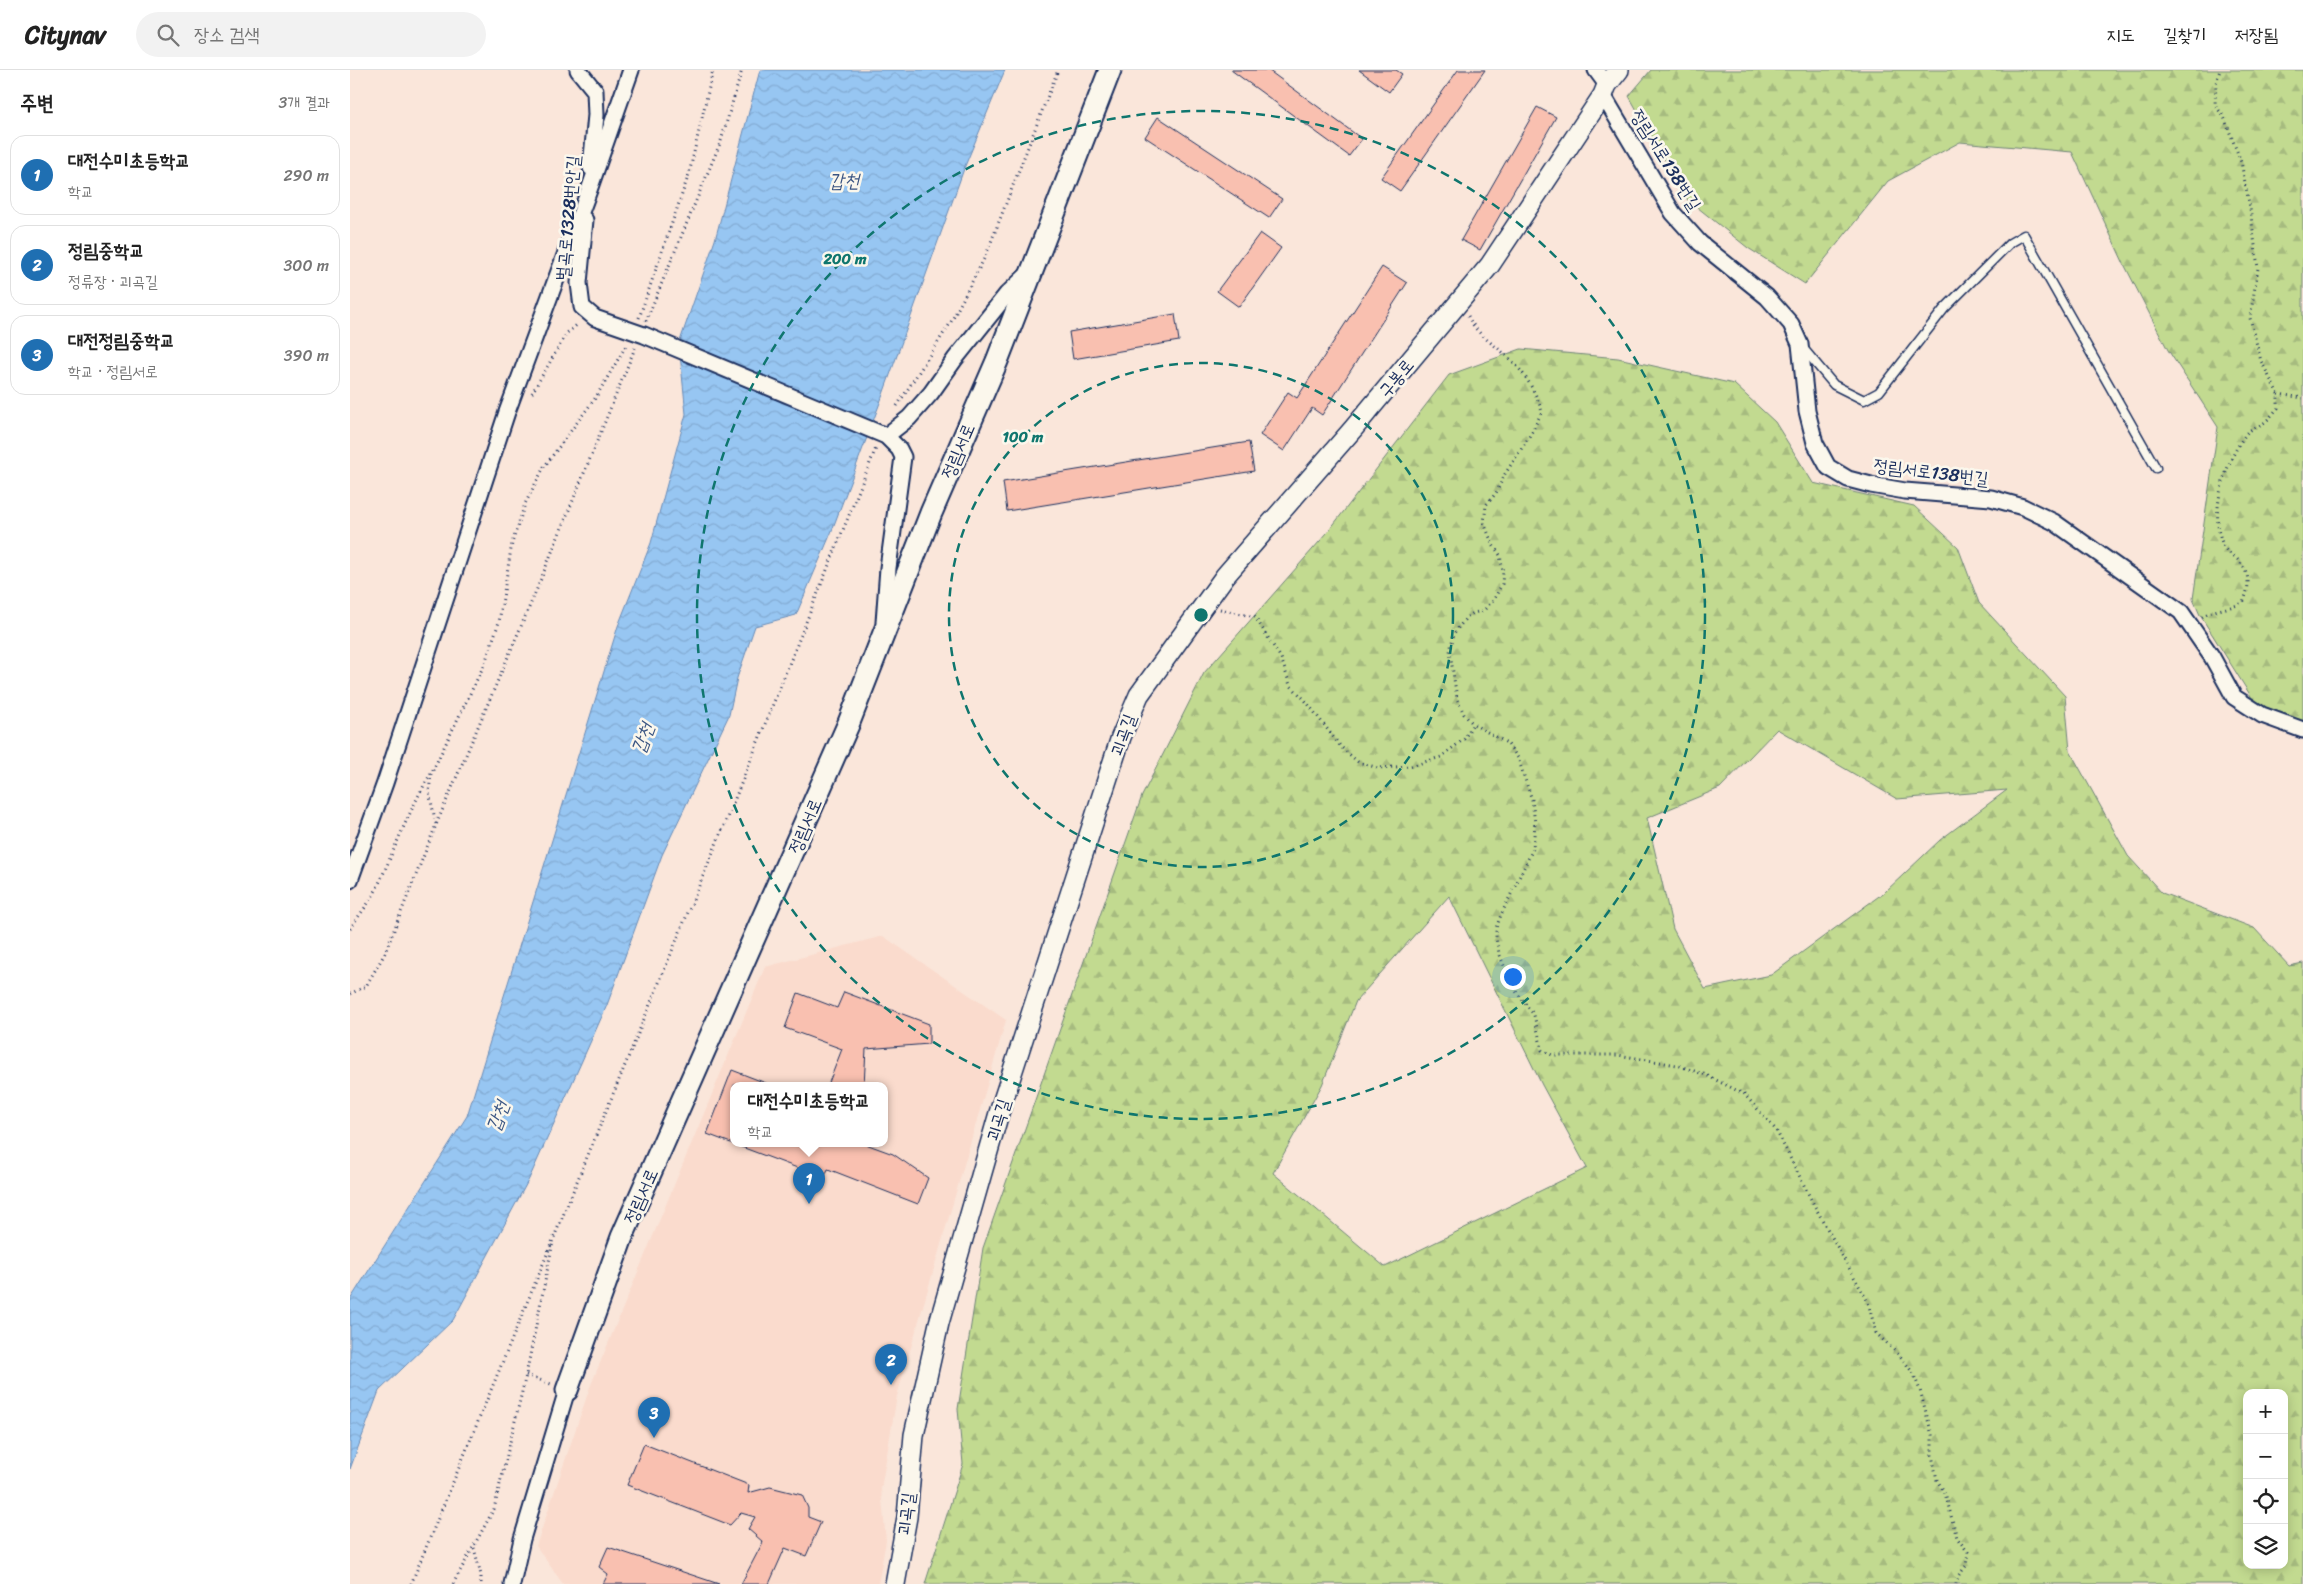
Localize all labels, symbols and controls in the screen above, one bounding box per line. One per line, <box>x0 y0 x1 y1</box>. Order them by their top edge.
search box <box>136 12 486 57</box>
text: Citynav <box>25 14 106 56</box>
text: 장소 검색 <box>194 18 260 51</box>
text: 지도 <box>2106 19 2135 51</box>
text: 길찾기 <box>2163 19 2207 51</box>
text: 저장됨 <box>2235 19 2278 51</box>
icon: search <box>154 21 182 49</box>
text: 주변 <box>20 84 54 122</box>
text: 3개 결과 <box>278 88 330 117</box>
street label: 정림서로138번길 <box>1622 103 1710 218</box>
text: 대전수미초등학교 <box>68 144 190 177</box>
street label: 벌곡로1328번안길 <box>547 153 589 282</box>
text: 1 <box>34 161 40 190</box>
text: 290 m <box>283 161 329 190</box>
water label: 갑천 <box>829 164 861 197</box>
text: 학교 <box>68 177 94 206</box>
text: 정림중학교 <box>68 234 144 267</box>
text: 200 m <box>822 246 867 272</box>
text: 2 <box>32 251 42 280</box>
text: 300 m <box>284 251 329 280</box>
text: 정류장 · 괴곡길 <box>68 267 158 296</box>
text: 대전정림중학교 <box>68 324 175 357</box>
text: 3 <box>33 341 41 370</box>
text: 390 m <box>284 341 329 370</box>
street label: 구봉로 <box>1370 351 1422 405</box>
text: 학교 · 정림서로 <box>68 357 158 386</box>
street label: 정림서로 <box>932 418 984 484</box>
text: 100 m <box>1003 424 1044 450</box>
street label: 정림서로138번길 <box>1872 449 1991 495</box>
centre of rings <box>1192 606 1210 624</box>
street label: 괴곡길 <box>1101 709 1146 761</box>
water label: 갑천 <box>622 716 664 758</box>
street label: 정림서로 <box>779 793 831 859</box>
your location <box>1500 964 1526 990</box>
popup <box>730 1082 888 1147</box>
text: 대전수미초등학교 <box>748 1084 870 1117</box>
water label: 갑천 <box>477 1094 519 1136</box>
street label: 괴곡길 <box>976 1094 1020 1145</box>
text: 학교 <box>748 1117 774 1146</box>
street label: 정림서로 <box>615 1163 667 1229</box>
pin: 1 <box>793 1163 825 1204</box>
pin: 2 <box>875 1344 907 1385</box>
map controls <box>2243 1389 2288 1569</box>
button: + <box>2243 1389 2288 1434</box>
pin: 3 <box>638 1397 670 1438</box>
button: − <box>2243 1434 2288 1479</box>
button: locate <box>2243 1479 2288 1524</box>
street label: 괴곡길 <box>887 1490 925 1538</box>
button: layers <box>2243 1524 2288 1569</box>

